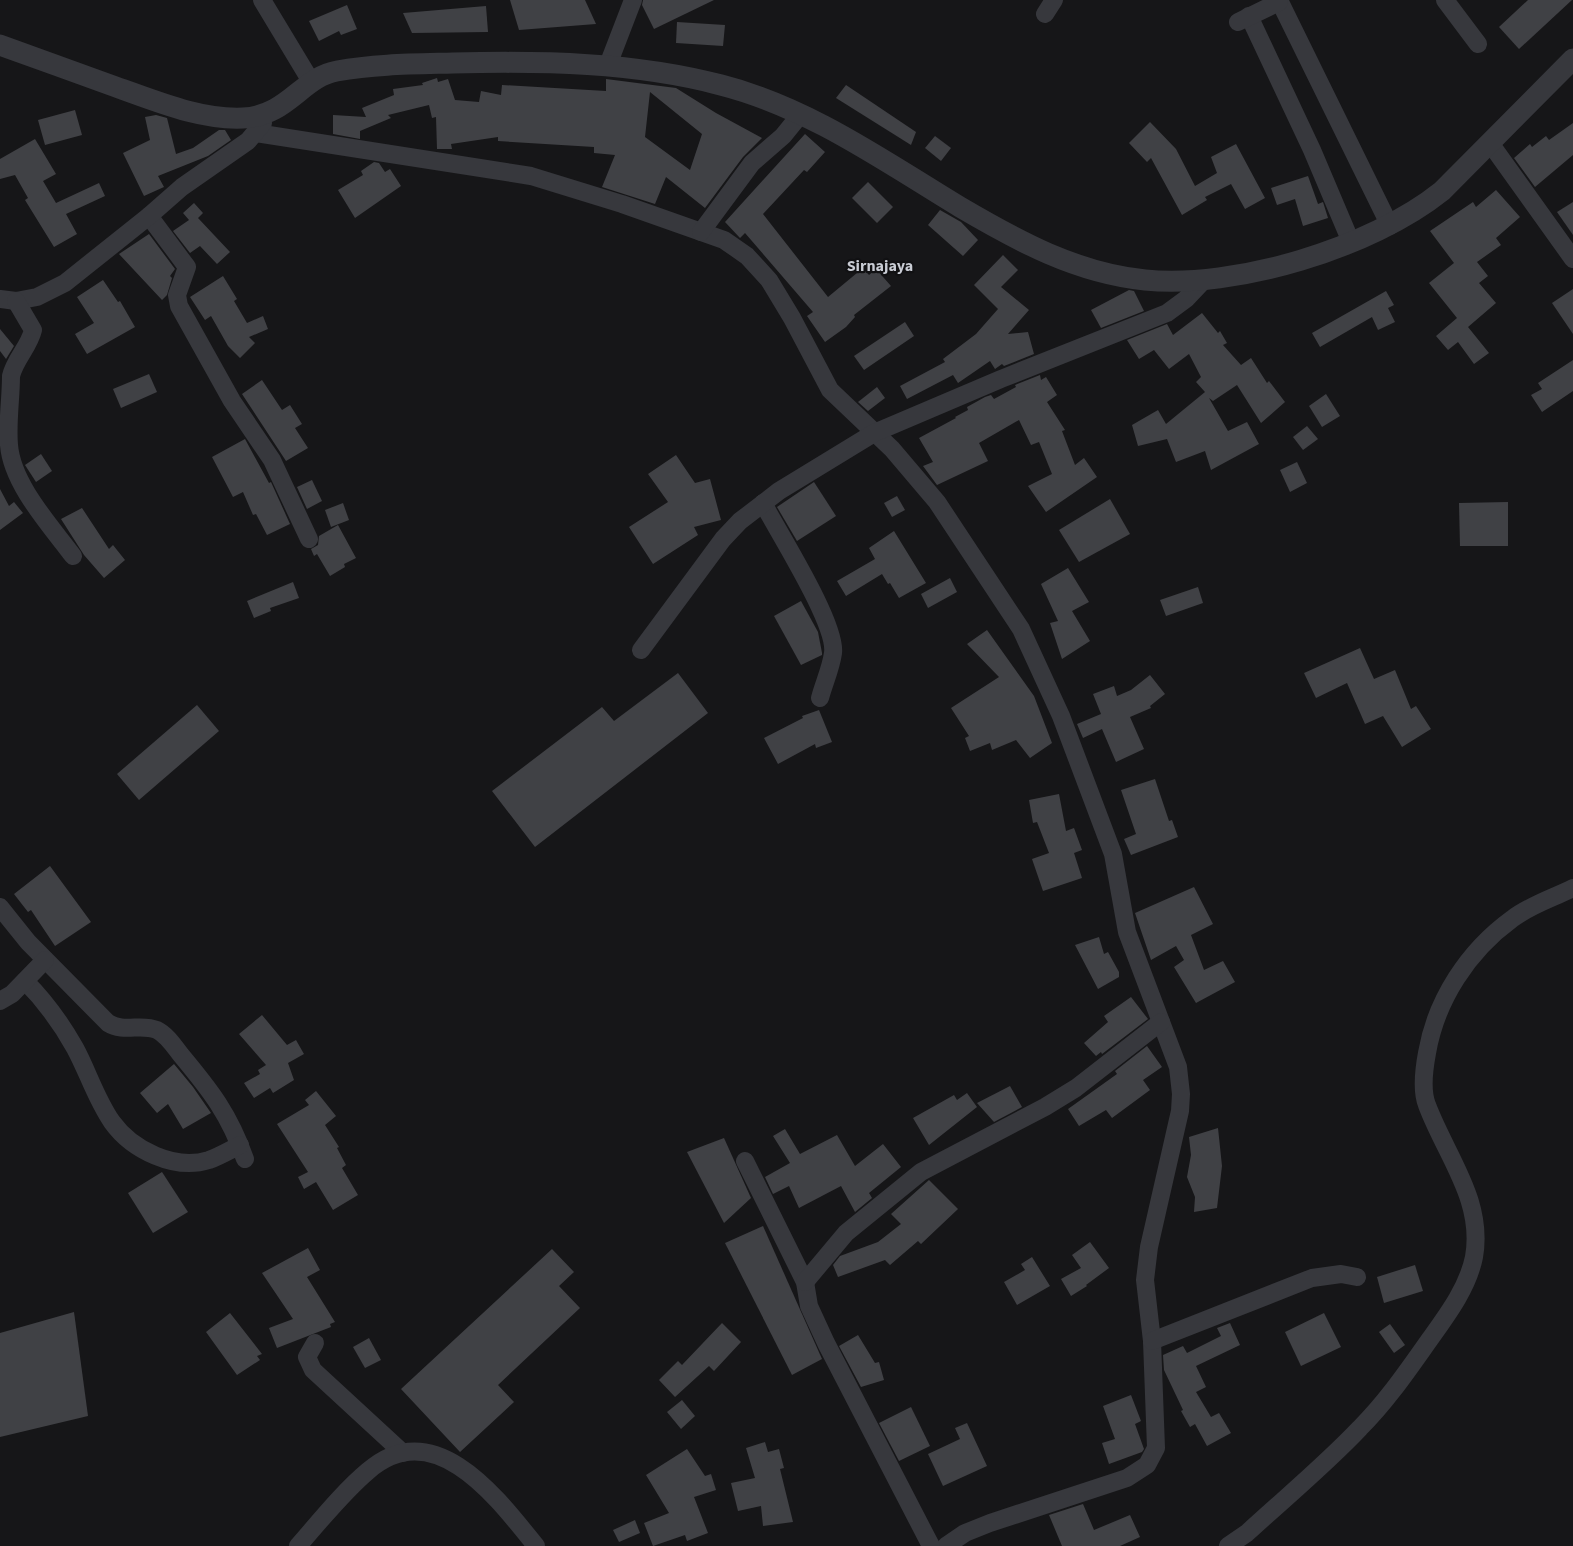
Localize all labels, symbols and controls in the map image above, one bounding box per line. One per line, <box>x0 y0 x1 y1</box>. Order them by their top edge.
district label: Sirnajaya <box>847 255 913 277</box>

